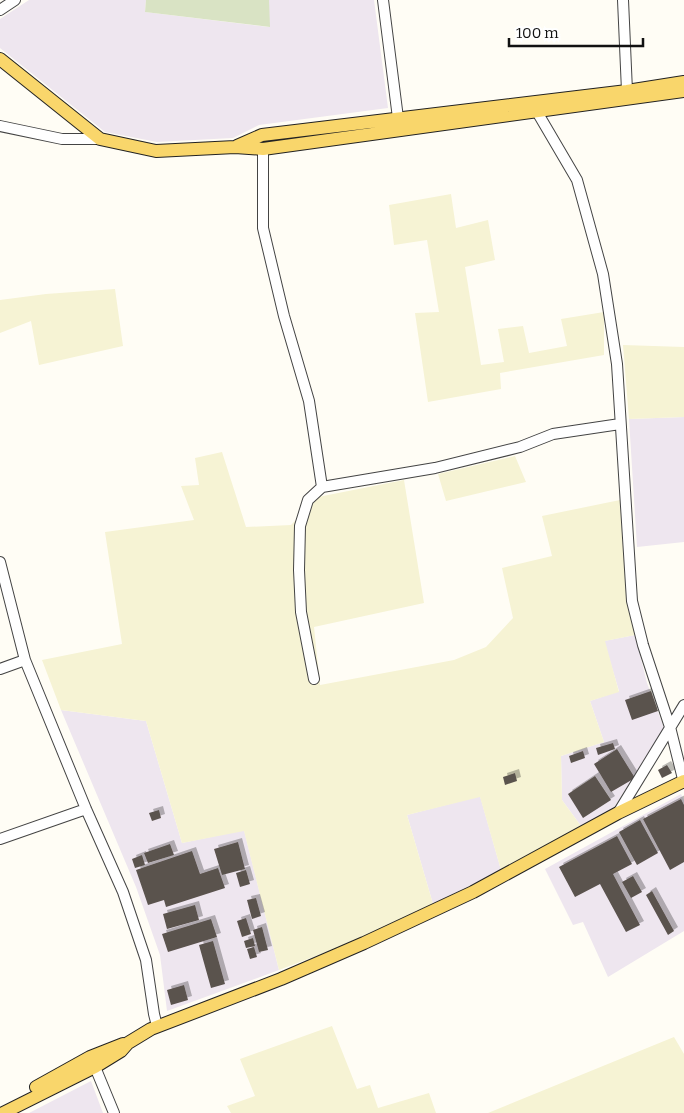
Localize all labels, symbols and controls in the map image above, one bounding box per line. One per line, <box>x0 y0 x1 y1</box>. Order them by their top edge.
scale bar <box>509 15 643 47</box>
text: 100 m <box>516 24 559 42</box>

